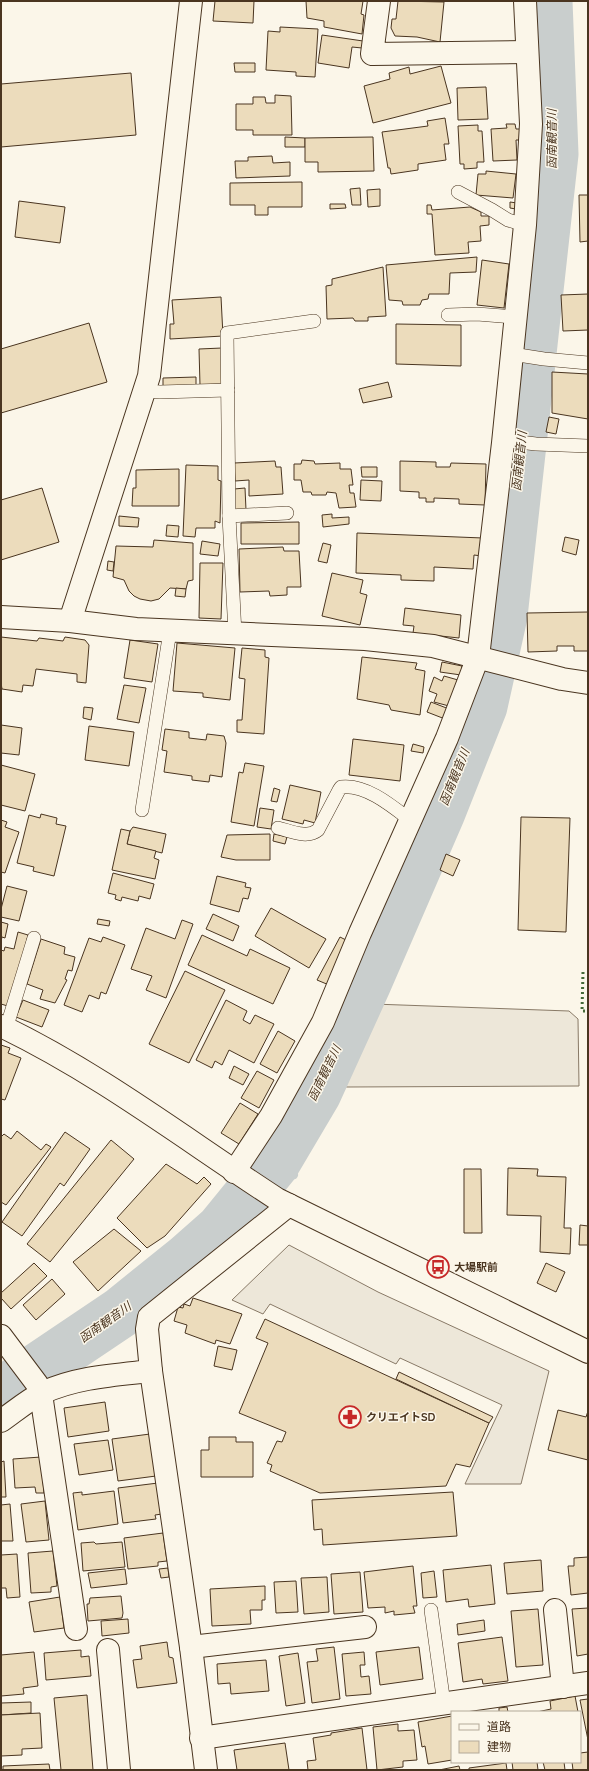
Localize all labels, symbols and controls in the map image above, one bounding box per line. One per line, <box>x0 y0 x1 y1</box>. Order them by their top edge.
water label: 函南観音川 <box>544 107 559 169</box>
water label: 函南観音川 <box>508 428 530 492</box>
water label: 函南観音川 <box>436 745 473 808</box>
water label: 函南観音川 <box>304 1041 345 1103</box>
bus stop icon: 大場駅前 <box>425 1254 451 1280</box>
place label: 大場駅前 <box>454 1260 498 1274</box>
water label: 函南観音川 <box>76 1298 136 1345</box>
pharmacy icon: クリエイトSD <box>337 1404 363 1430</box>
place label: クリエイトSD <box>366 1410 436 1424</box>
legend <box>451 1711 581 1763</box>
text: 道路 <box>487 1719 511 1734</box>
text: 建物 <box>487 1739 511 1754</box>

